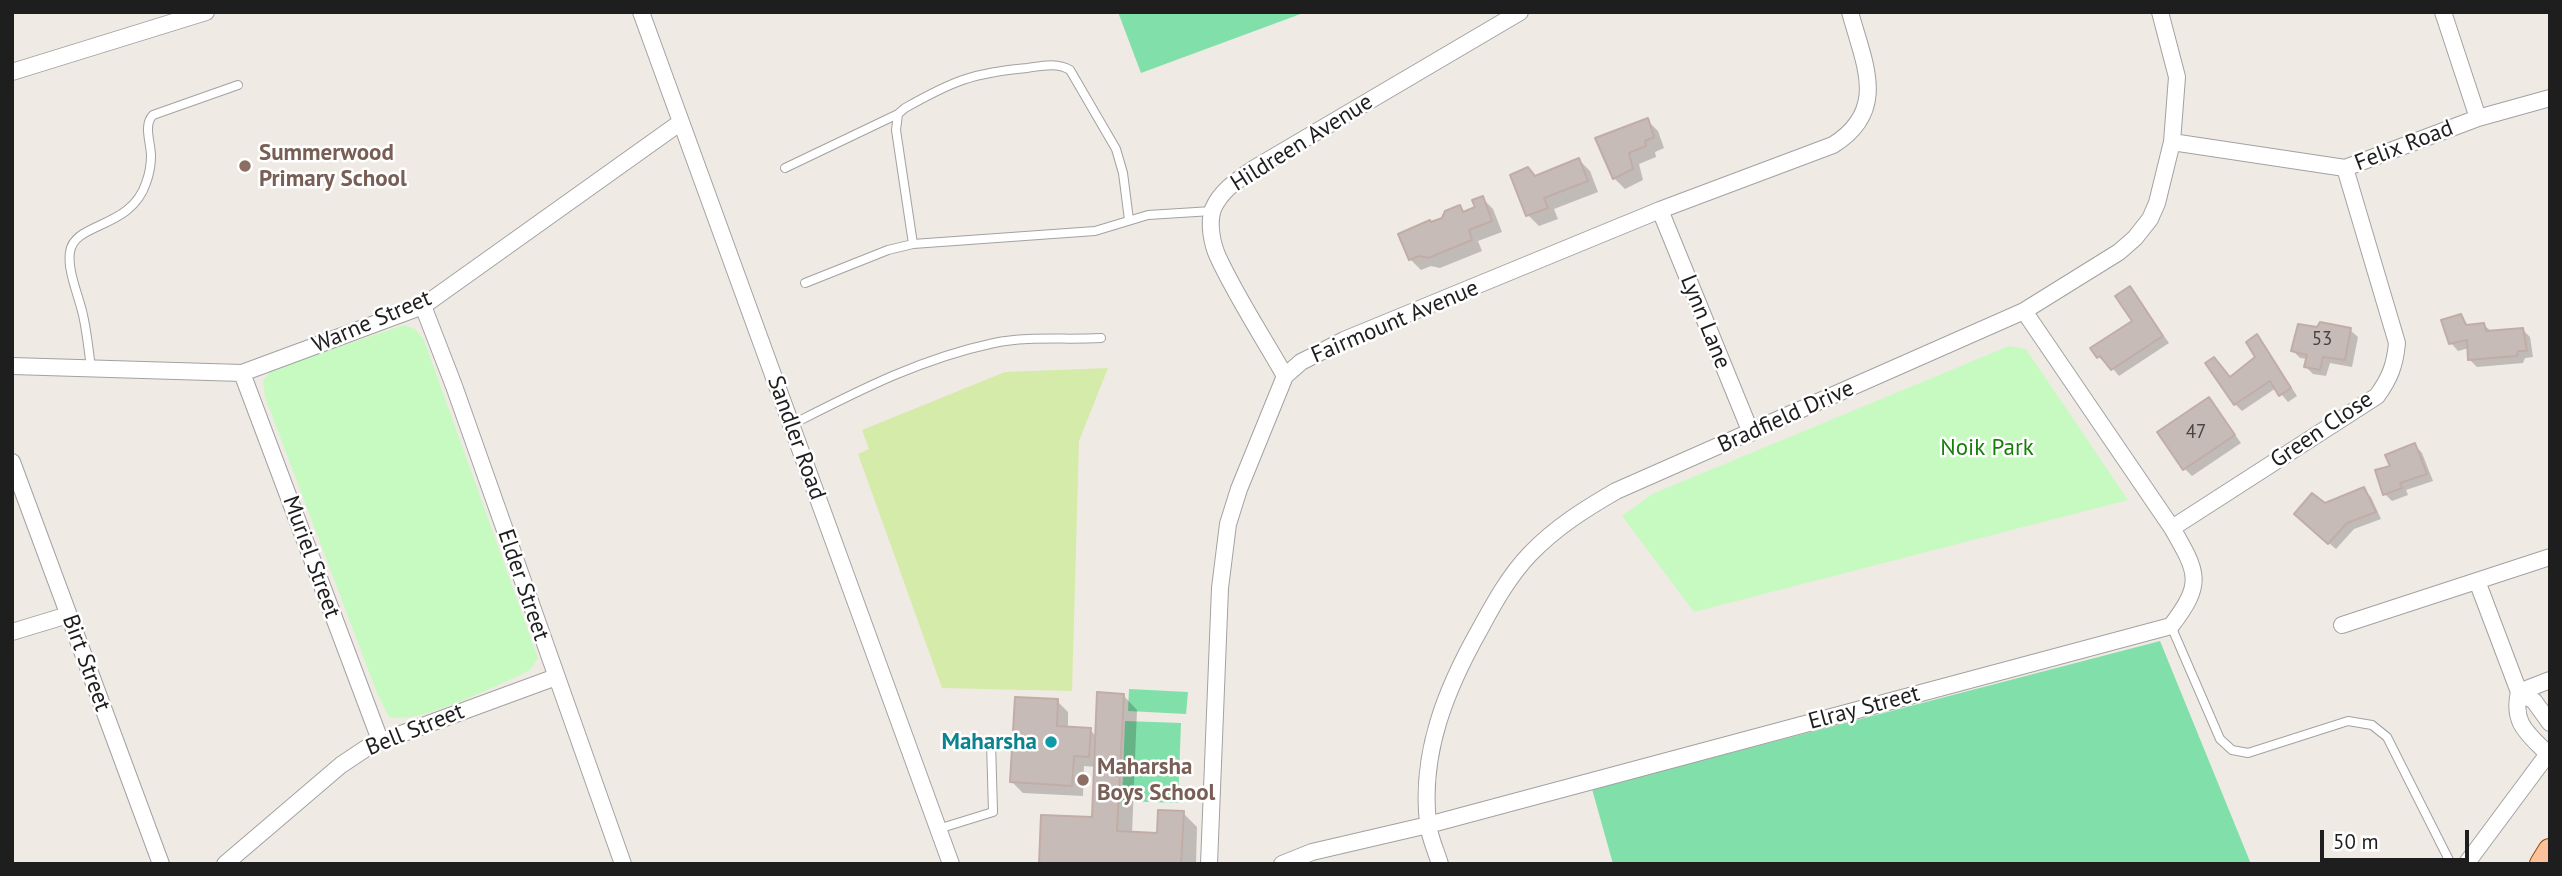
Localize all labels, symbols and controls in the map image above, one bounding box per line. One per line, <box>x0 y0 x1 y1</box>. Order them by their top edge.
street label: Hildreen Avenue <box>1226 88 1378 198</box>
street label: Felix Road <box>2351 115 2457 177</box>
place label: Summerwood Primary School <box>259 139 407 193</box>
marker: Summerwood Primary School <box>237 158 253 174</box>
street label: Lynn Lane <box>1674 271 1736 373</box>
street label: Fairmount Avenue <box>1307 274 1483 370</box>
street label: Warne Street <box>308 285 436 359</box>
house number: 53 <box>2312 329 2332 351</box>
street label: Sandler Road <box>761 372 831 504</box>
street label: Bradfield Drive <box>1714 375 1858 459</box>
street label: Green Close <box>2266 386 2378 474</box>
house number: 47 <box>2186 422 2206 444</box>
park label: Noik Park <box>1940 434 2034 462</box>
street label: Muriel Street <box>276 492 346 622</box>
street label: Elder Street <box>491 526 555 644</box>
street label: Birt Street <box>56 611 116 715</box>
street label: Elray Street <box>1805 680 1923 736</box>
street label: Bell Street <box>362 698 468 762</box>
place label: Maharsha <box>942 728 1037 756</box>
marker: Maharsha <box>1043 734 1059 750</box>
place label: Maharsha Boys School <box>1097 753 1215 807</box>
marker: Maharsha Boys School <box>1075 772 1091 788</box>
scale bar <box>2324 816 2473 860</box>
text: 50 m <box>2333 828 2379 855</box>

